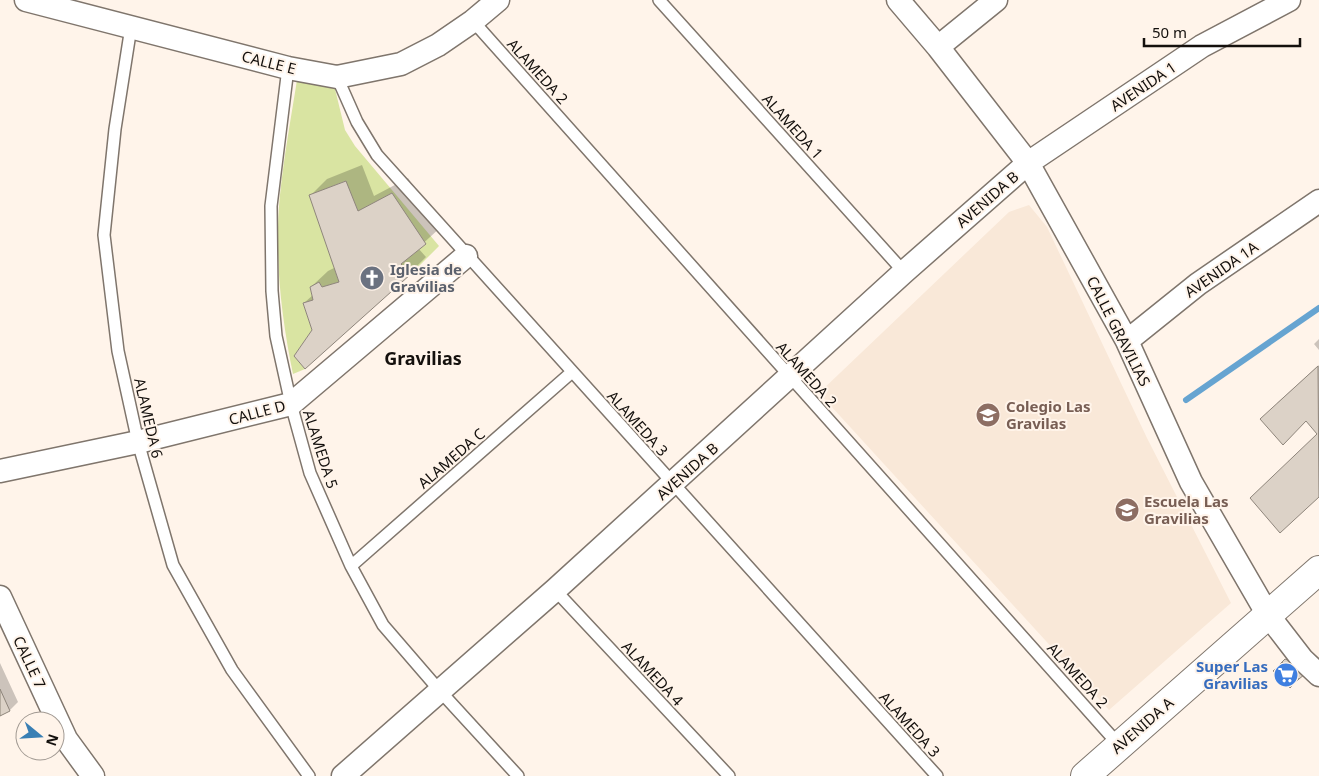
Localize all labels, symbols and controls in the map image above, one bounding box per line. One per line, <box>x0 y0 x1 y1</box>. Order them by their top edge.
scale bar <box>1144 15 1300 47</box>
text: 50 m <box>1152 22 1187 42</box>
street label: ALAMEDA 2 <box>503 34 573 108</box>
street label: CALLE E <box>240 46 298 78</box>
street label: AVENIDA 1 <box>1106 57 1180 115</box>
street label: ALAMEDA 1 <box>758 89 828 163</box>
street label: AVENIDA B <box>951 166 1023 232</box>
street label: AVENIDA 1A <box>1180 236 1262 302</box>
place label: Iglesia de Gravilias <box>390 259 462 296</box>
church icon: Iglesia de Gravilias <box>359 265 385 291</box>
street label: CALLE GRAVILIAS <box>1083 272 1155 390</box>
street label: ALAMEDA 2 <box>772 337 842 411</box>
district label: Gravilias <box>384 346 462 370</box>
street label: ALAMEDA 6 <box>130 376 168 460</box>
street label: ALAMEDA 3 <box>603 386 673 460</box>
street label: CALLE D <box>226 395 288 429</box>
place label: Colegio Las Gravilas <box>1006 396 1091 433</box>
school or university icon: Colegio Las Gravilas <box>975 402 1001 428</box>
street label: ALAMEDA 5 <box>299 407 343 491</box>
street label: ALAMEDA C <box>413 423 489 493</box>
street label: AVENIDA B <box>652 438 722 504</box>
place label: Escuela Las Gravilias <box>1144 491 1229 528</box>
school or university icon: Escuela Las Gravilias <box>1114 497 1140 523</box>
street label: CALLE 7 <box>9 633 51 691</box>
street label: ALAMEDA 4 <box>618 636 688 710</box>
street label: ALAMEDA 2 <box>1043 638 1113 712</box>
place label: Super Las Gravilias <box>1196 656 1268 693</box>
supermarket icon: Super Las Gravilias <box>1273 662 1299 688</box>
street label: ALAMEDA 3 <box>875 687 945 761</box>
street label: AVENIDA A <box>1107 692 1178 758</box>
north arrow <box>15 711 65 761</box>
text: N <box>42 732 64 749</box>

